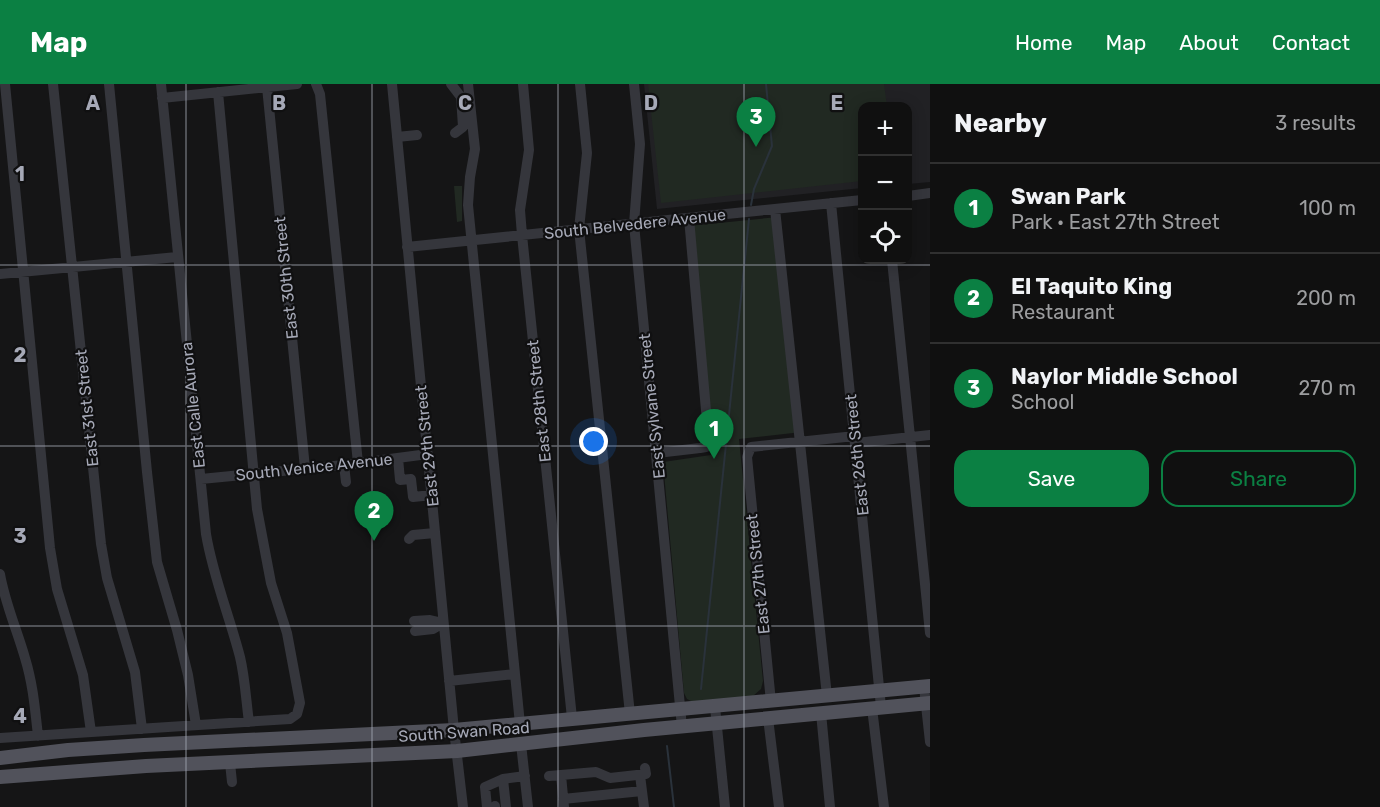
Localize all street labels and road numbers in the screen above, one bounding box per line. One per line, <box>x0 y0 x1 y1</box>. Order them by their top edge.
street label: South Belvedere Avenue <box>543 205 727 243</box>
street label: East 30th Street <box>270 216 302 340</box>
street label: East Sylvane Street <box>635 333 669 479</box>
street label: East 28th Street <box>523 339 555 463</box>
street label: East Calle Aurora <box>177 341 209 469</box>
street label: East 31st Street <box>71 349 103 467</box>
street label: East 29th Street <box>411 384 443 508</box>
street label: East 26th Street <box>841 393 873 517</box>
street label: South Venice Avenue <box>235 449 393 485</box>
street label: East 27th Street <box>742 513 774 635</box>
street label: South Swan Road <box>398 718 530 746</box>

